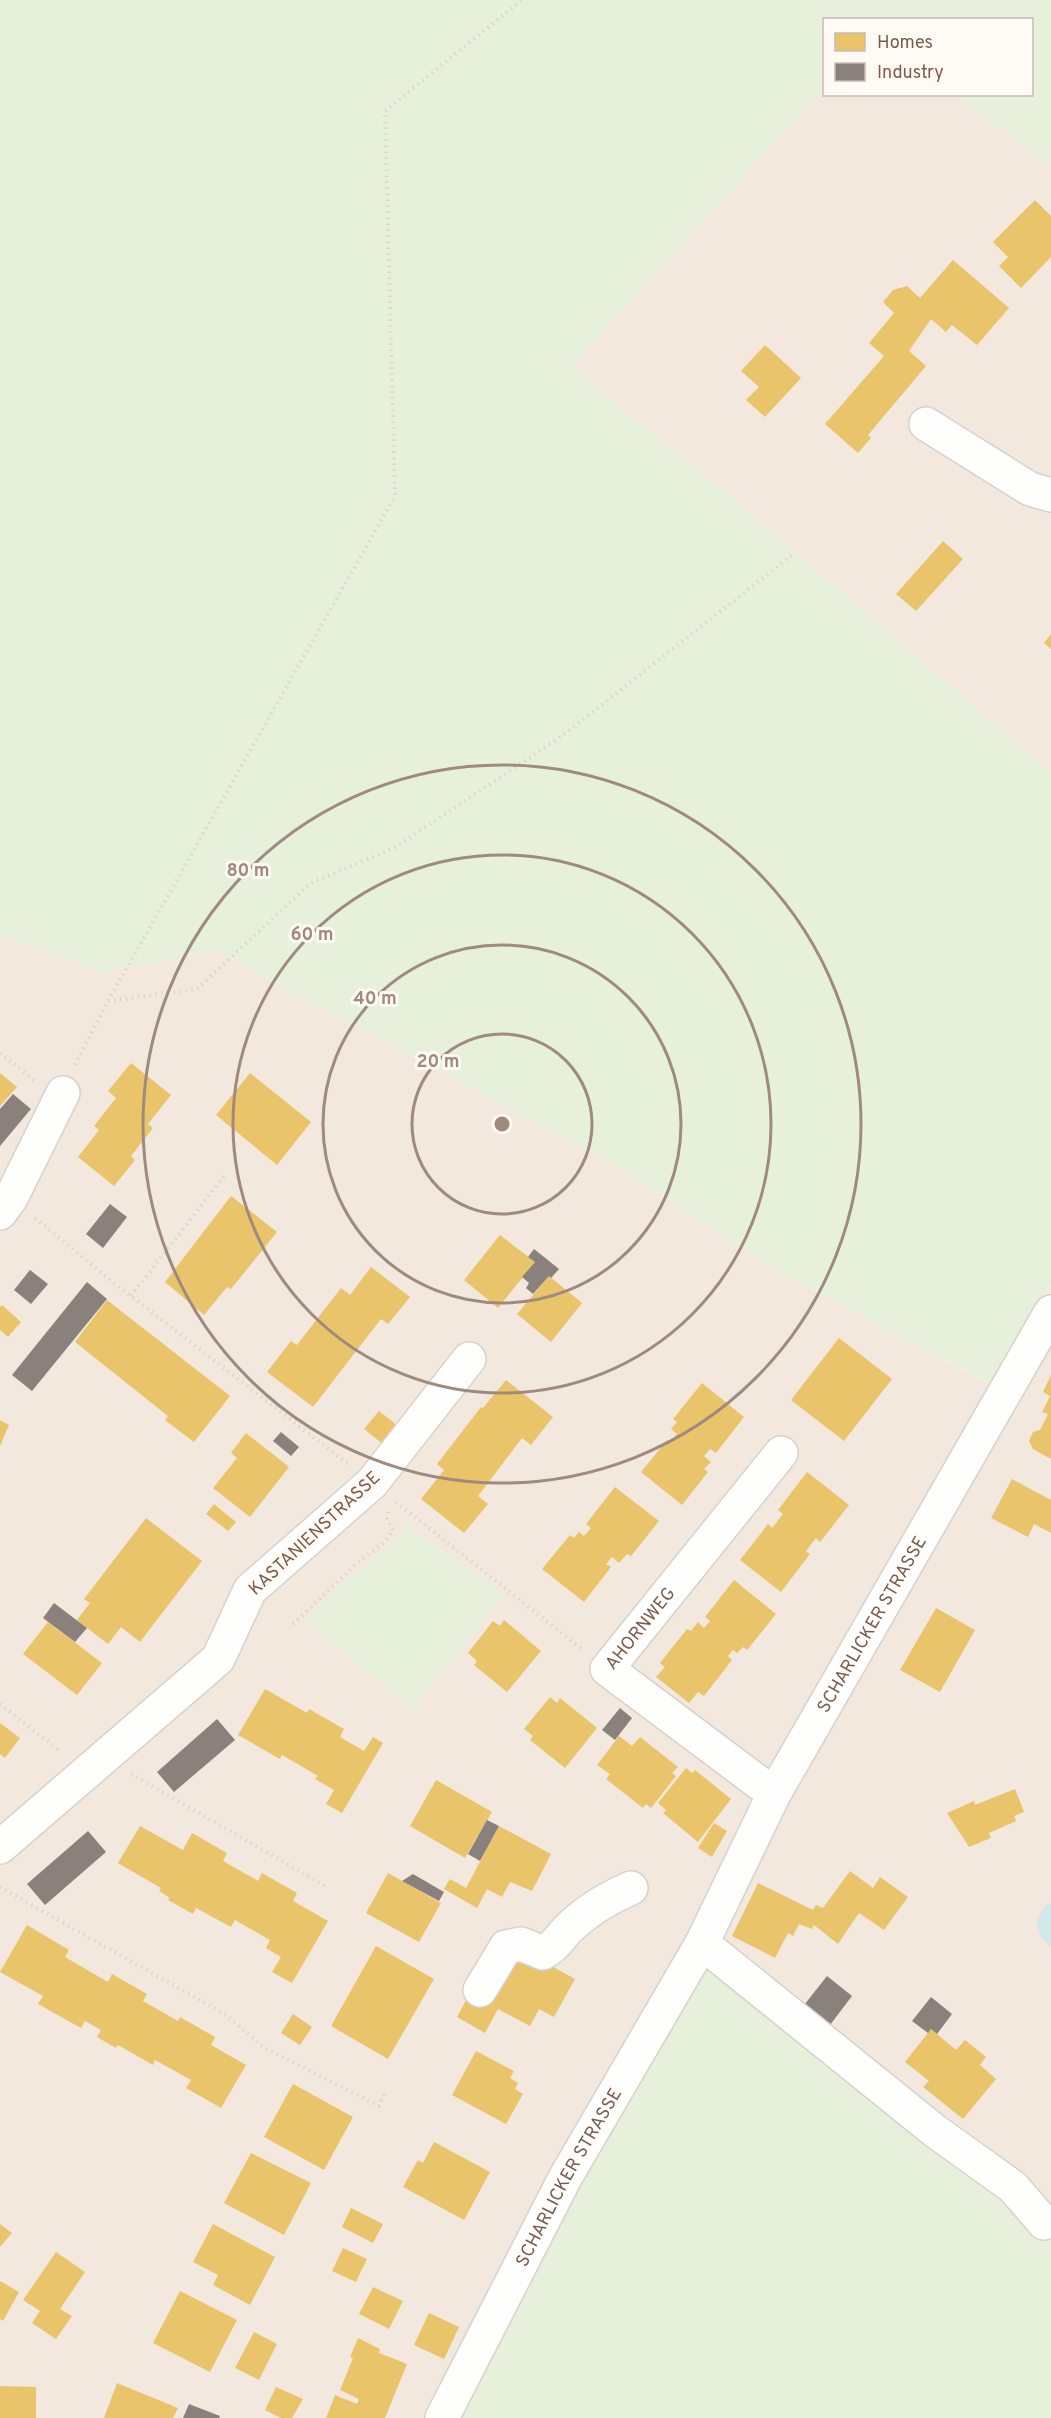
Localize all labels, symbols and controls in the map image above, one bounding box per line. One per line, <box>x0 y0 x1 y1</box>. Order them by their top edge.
legend <box>823 18 1033 96</box>
text: Homes <box>877 32 933 55</box>
text: Industry <box>877 62 944 85</box>
text: 80 m <box>226 860 270 883</box>
text: 60 m <box>290 924 334 947</box>
text: 40 m <box>353 988 397 1011</box>
text: 20 m <box>416 1051 460 1074</box>
centre of rings <box>492 1114 512 1134</box>
street label: KASTANIENSTRASSE <box>244 1467 386 1601</box>
street label: SCHARLICKER STRASSE <box>813 1532 933 1718</box>
street label: AHORNWEG <box>601 1583 681 1675</box>
street label: SCHARLICKER STRASSE <box>511 2084 628 2271</box>

